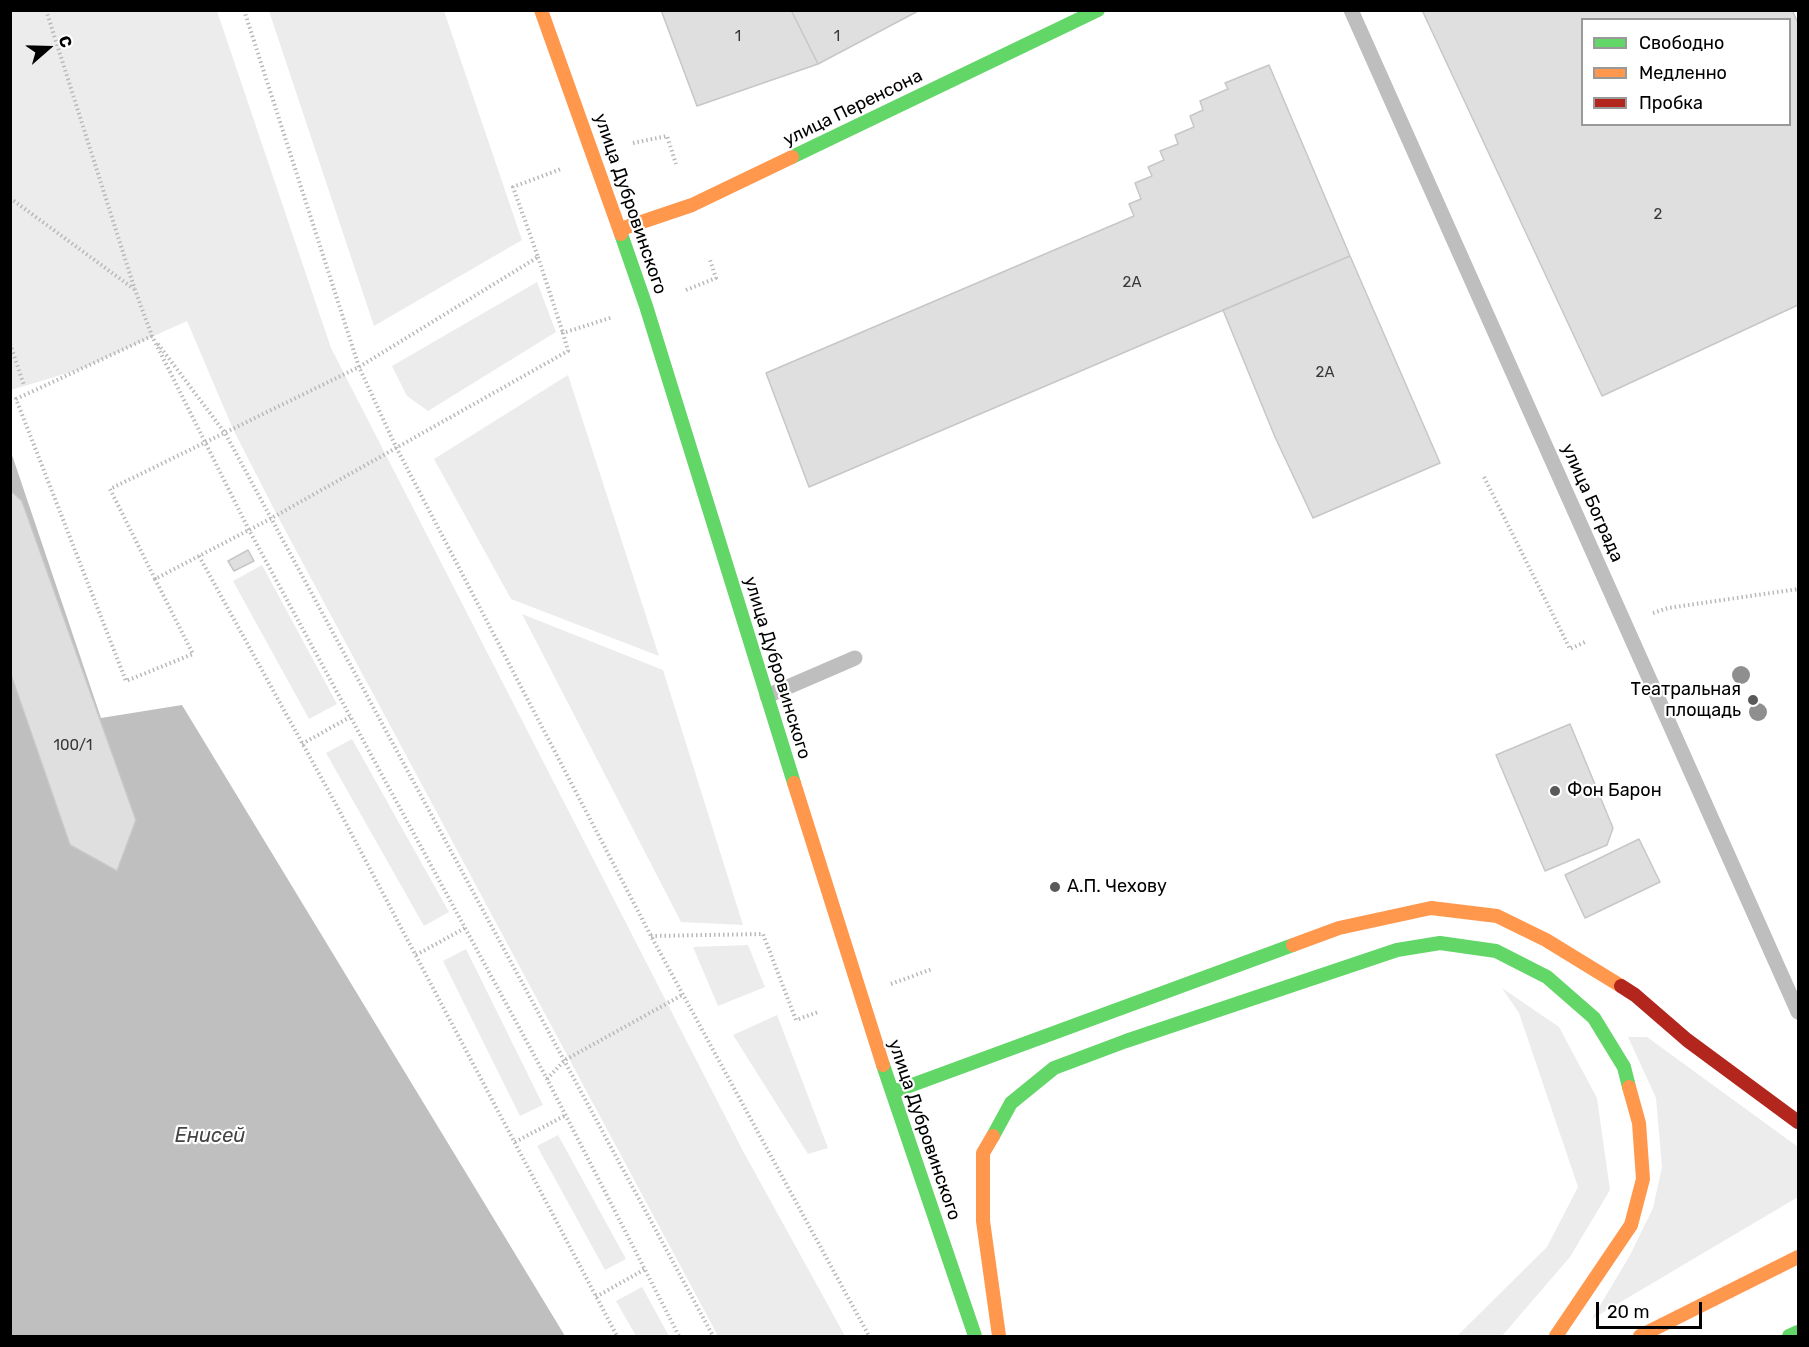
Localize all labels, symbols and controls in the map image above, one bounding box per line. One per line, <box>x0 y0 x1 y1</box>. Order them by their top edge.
north arrow <box>18 18 78 78</box>
legend <box>1581 18 1791 126</box>
house number: 1 <box>735 28 741 46</box>
house number: 1 <box>834 28 840 46</box>
text: Свободно <box>1639 32 1724 54</box>
text: С <box>55 33 76 50</box>
text: Медленно <box>1639 62 1727 84</box>
street label: улица Перенсона <box>780 65 926 151</box>
text: Пробка <box>1639 92 1703 114</box>
street label: улица Дубровинского <box>589 111 671 297</box>
house number: 2 <box>1654 206 1662 224</box>
house number: 2А <box>1123 274 1141 292</box>
house number: 2А <box>1316 364 1334 382</box>
street label: улица Бограда <box>1556 441 1628 565</box>
street label: улица Дубровинского <box>739 574 815 762</box>
place label: Театральная площадь <box>1631 679 1741 722</box>
marker: Театральная площадь <box>1746 693 1760 707</box>
house number: 100/1 <box>54 737 92 755</box>
place label: Фон Барон <box>1567 780 1662 802</box>
marker: Фон Барон <box>1548 784 1562 798</box>
place label: А.П. Чехову <box>1067 876 1167 898</box>
marker: А.П. Чехову <box>1048 880 1062 894</box>
street label: улица Дубровинского <box>883 1037 965 1223</box>
water label: Енисей <box>175 1124 245 1148</box>
scale bar <box>1599 1290 1706 1328</box>
text: 20 m <box>1607 1301 1649 1323</box>

